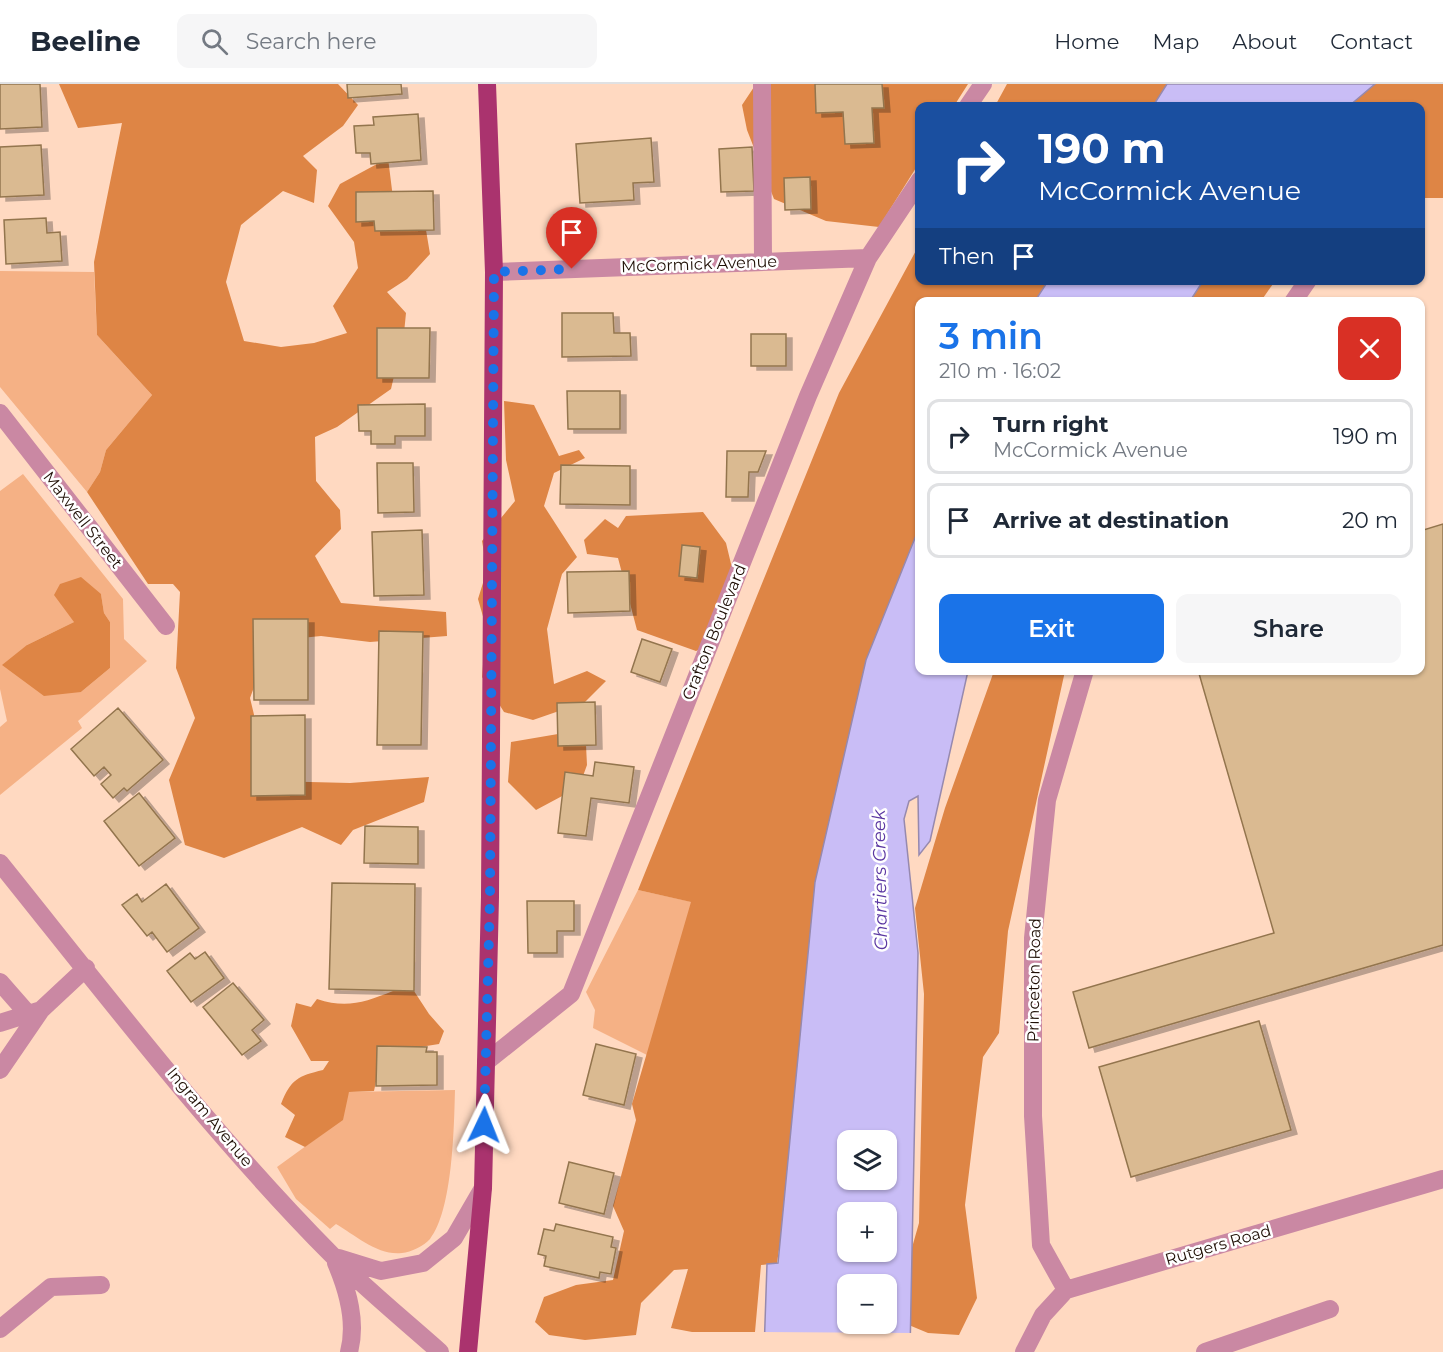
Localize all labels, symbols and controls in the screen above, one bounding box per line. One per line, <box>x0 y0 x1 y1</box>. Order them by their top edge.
search box <box>177 14 597 68</box>
text: Beeline <box>30 24 141 58</box>
icon: search <box>198 25 231 58</box>
text: Search here <box>246 28 377 55</box>
text: Home <box>1054 29 1119 54</box>
text: Map <box>1152 29 1199 54</box>
text: About <box>1232 29 1297 54</box>
text: Contact <box>1330 29 1413 54</box>
text: 190 m <box>1038 122 1166 174</box>
icon: right <box>939 126 1017 204</box>
text: McCormick Avenue <box>1038 174 1301 207</box>
pin <box>546 207 597 269</box>
icon: arrive <box>555 216 588 249</box>
icon: arrive <box>1007 240 1040 273</box>
text: Then <box>939 243 995 270</box>
street label: McCormick Avenue <box>621 252 777 276</box>
text: 3 min <box>939 314 1043 358</box>
button: close <box>1338 317 1401 380</box>
text: 210 m · 16:02 <box>939 359 1061 383</box>
text: Turn right <box>993 411 1108 438</box>
icon: right <box>942 420 975 453</box>
text: 190 m <box>1333 423 1398 450</box>
text: McCormick Avenue <box>993 438 1188 462</box>
street label: Maxwell Street <box>39 468 127 573</box>
icon: arrive <box>942 504 975 537</box>
text: Arrive at destination <box>993 507 1229 534</box>
text: 20 m <box>1342 507 1398 534</box>
street label: Crafton Boulevard <box>678 561 750 703</box>
button: Exit <box>939 594 1164 663</box>
button: Share <box>1176 594 1401 663</box>
water label: Chartiers Creek <box>868 808 892 951</box>
street label: Princeton Road <box>1023 918 1045 1042</box>
street label: Ingram Avenue <box>163 1064 257 1170</box>
position arrow <box>452 1093 516 1157</box>
map controls <box>837 1130 897 1334</box>
button: layers <box>837 1130 897 1190</box>
button: + <box>837 1202 897 1262</box>
street label: Rutgers Road <box>1163 1221 1273 1269</box>
button: − <box>837 1274 897 1334</box>

